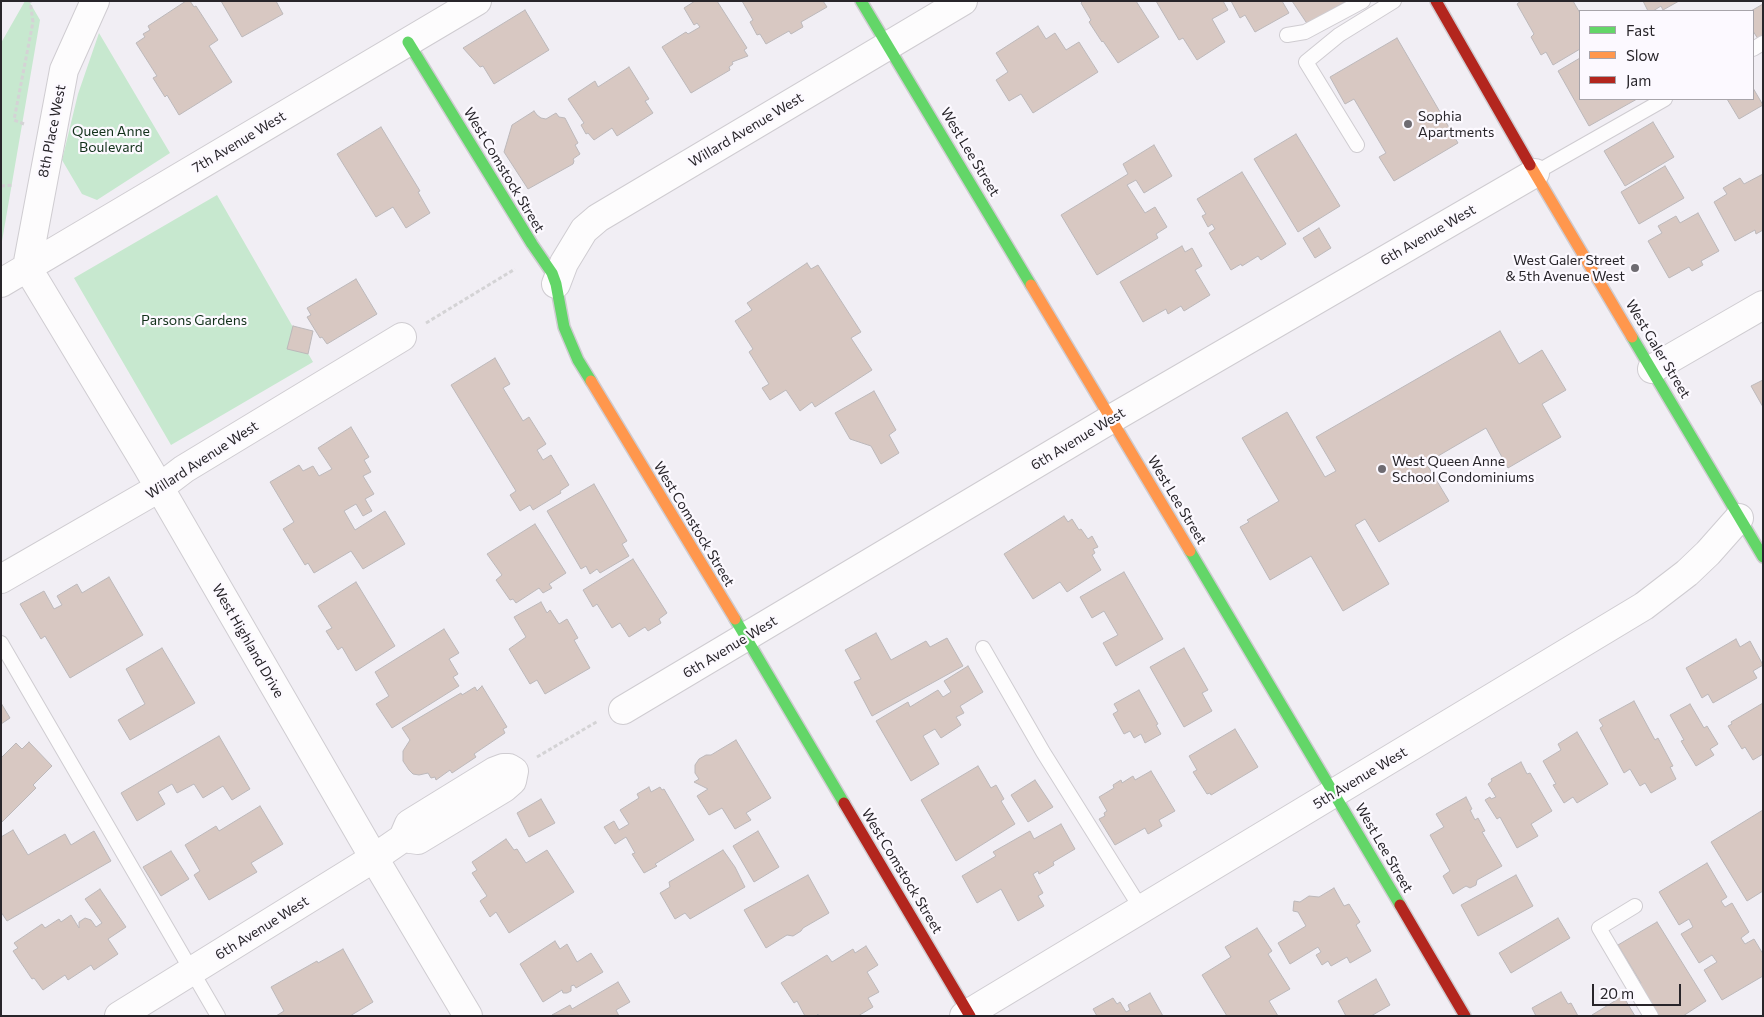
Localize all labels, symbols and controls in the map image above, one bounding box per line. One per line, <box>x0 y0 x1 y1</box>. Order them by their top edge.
legend <box>1579 10 1754 100</box>
text: Fast <box>1626 21 1655 39</box>
text: Slow <box>1626 46 1659 64</box>
text: Jam <box>1626 71 1651 89</box>
street label: 8th Place West <box>35 83 69 179</box>
street label: Willard Avenue West <box>686 89 806 171</box>
street label: West Comstock Street <box>460 105 548 235</box>
street label: West Lee Street <box>937 105 1003 199</box>
street label: 7th Avenue West <box>189 108 289 176</box>
place label: Sophia Apartments <box>1418 108 1494 140</box>
marker: Sophia Apartments <box>1402 118 1414 130</box>
park label: Queen Anne Boulevard <box>72 123 150 156</box>
street label: 6th Avenue West <box>1377 201 1479 269</box>
place label: West Galer Street & 5th Avenue West <box>1505 252 1625 284</box>
marker: West Galer Street & 5th Avenue West <box>1629 262 1641 274</box>
street label: West Galer Street <box>1622 297 1694 401</box>
park label: Parsons Gardens <box>141 312 247 328</box>
street label: 6th Avenue West <box>1028 404 1128 474</box>
street label: Willard Avenue West <box>143 417 261 503</box>
street label: West Lee Street <box>1144 453 1210 547</box>
place label: West Queen Anne School Condominiums <box>1392 453 1534 486</box>
street label: West Comstock Street <box>650 459 738 589</box>
marker: West Queen Anne School Condominiums <box>1376 463 1388 475</box>
street label: West Highland Drive <box>209 581 287 701</box>
street label: 6th Avenue West <box>680 612 780 682</box>
street label: 5th Avenue West <box>1310 743 1410 813</box>
street label: West Lee Street <box>1352 800 1416 896</box>
street label: West Comstock Street <box>858 806 946 936</box>
street label: 6th Avenue West <box>212 893 312 963</box>
scale bar <box>1594 974 1683 1006</box>
text: 20 m <box>1600 984 1634 1002</box>

